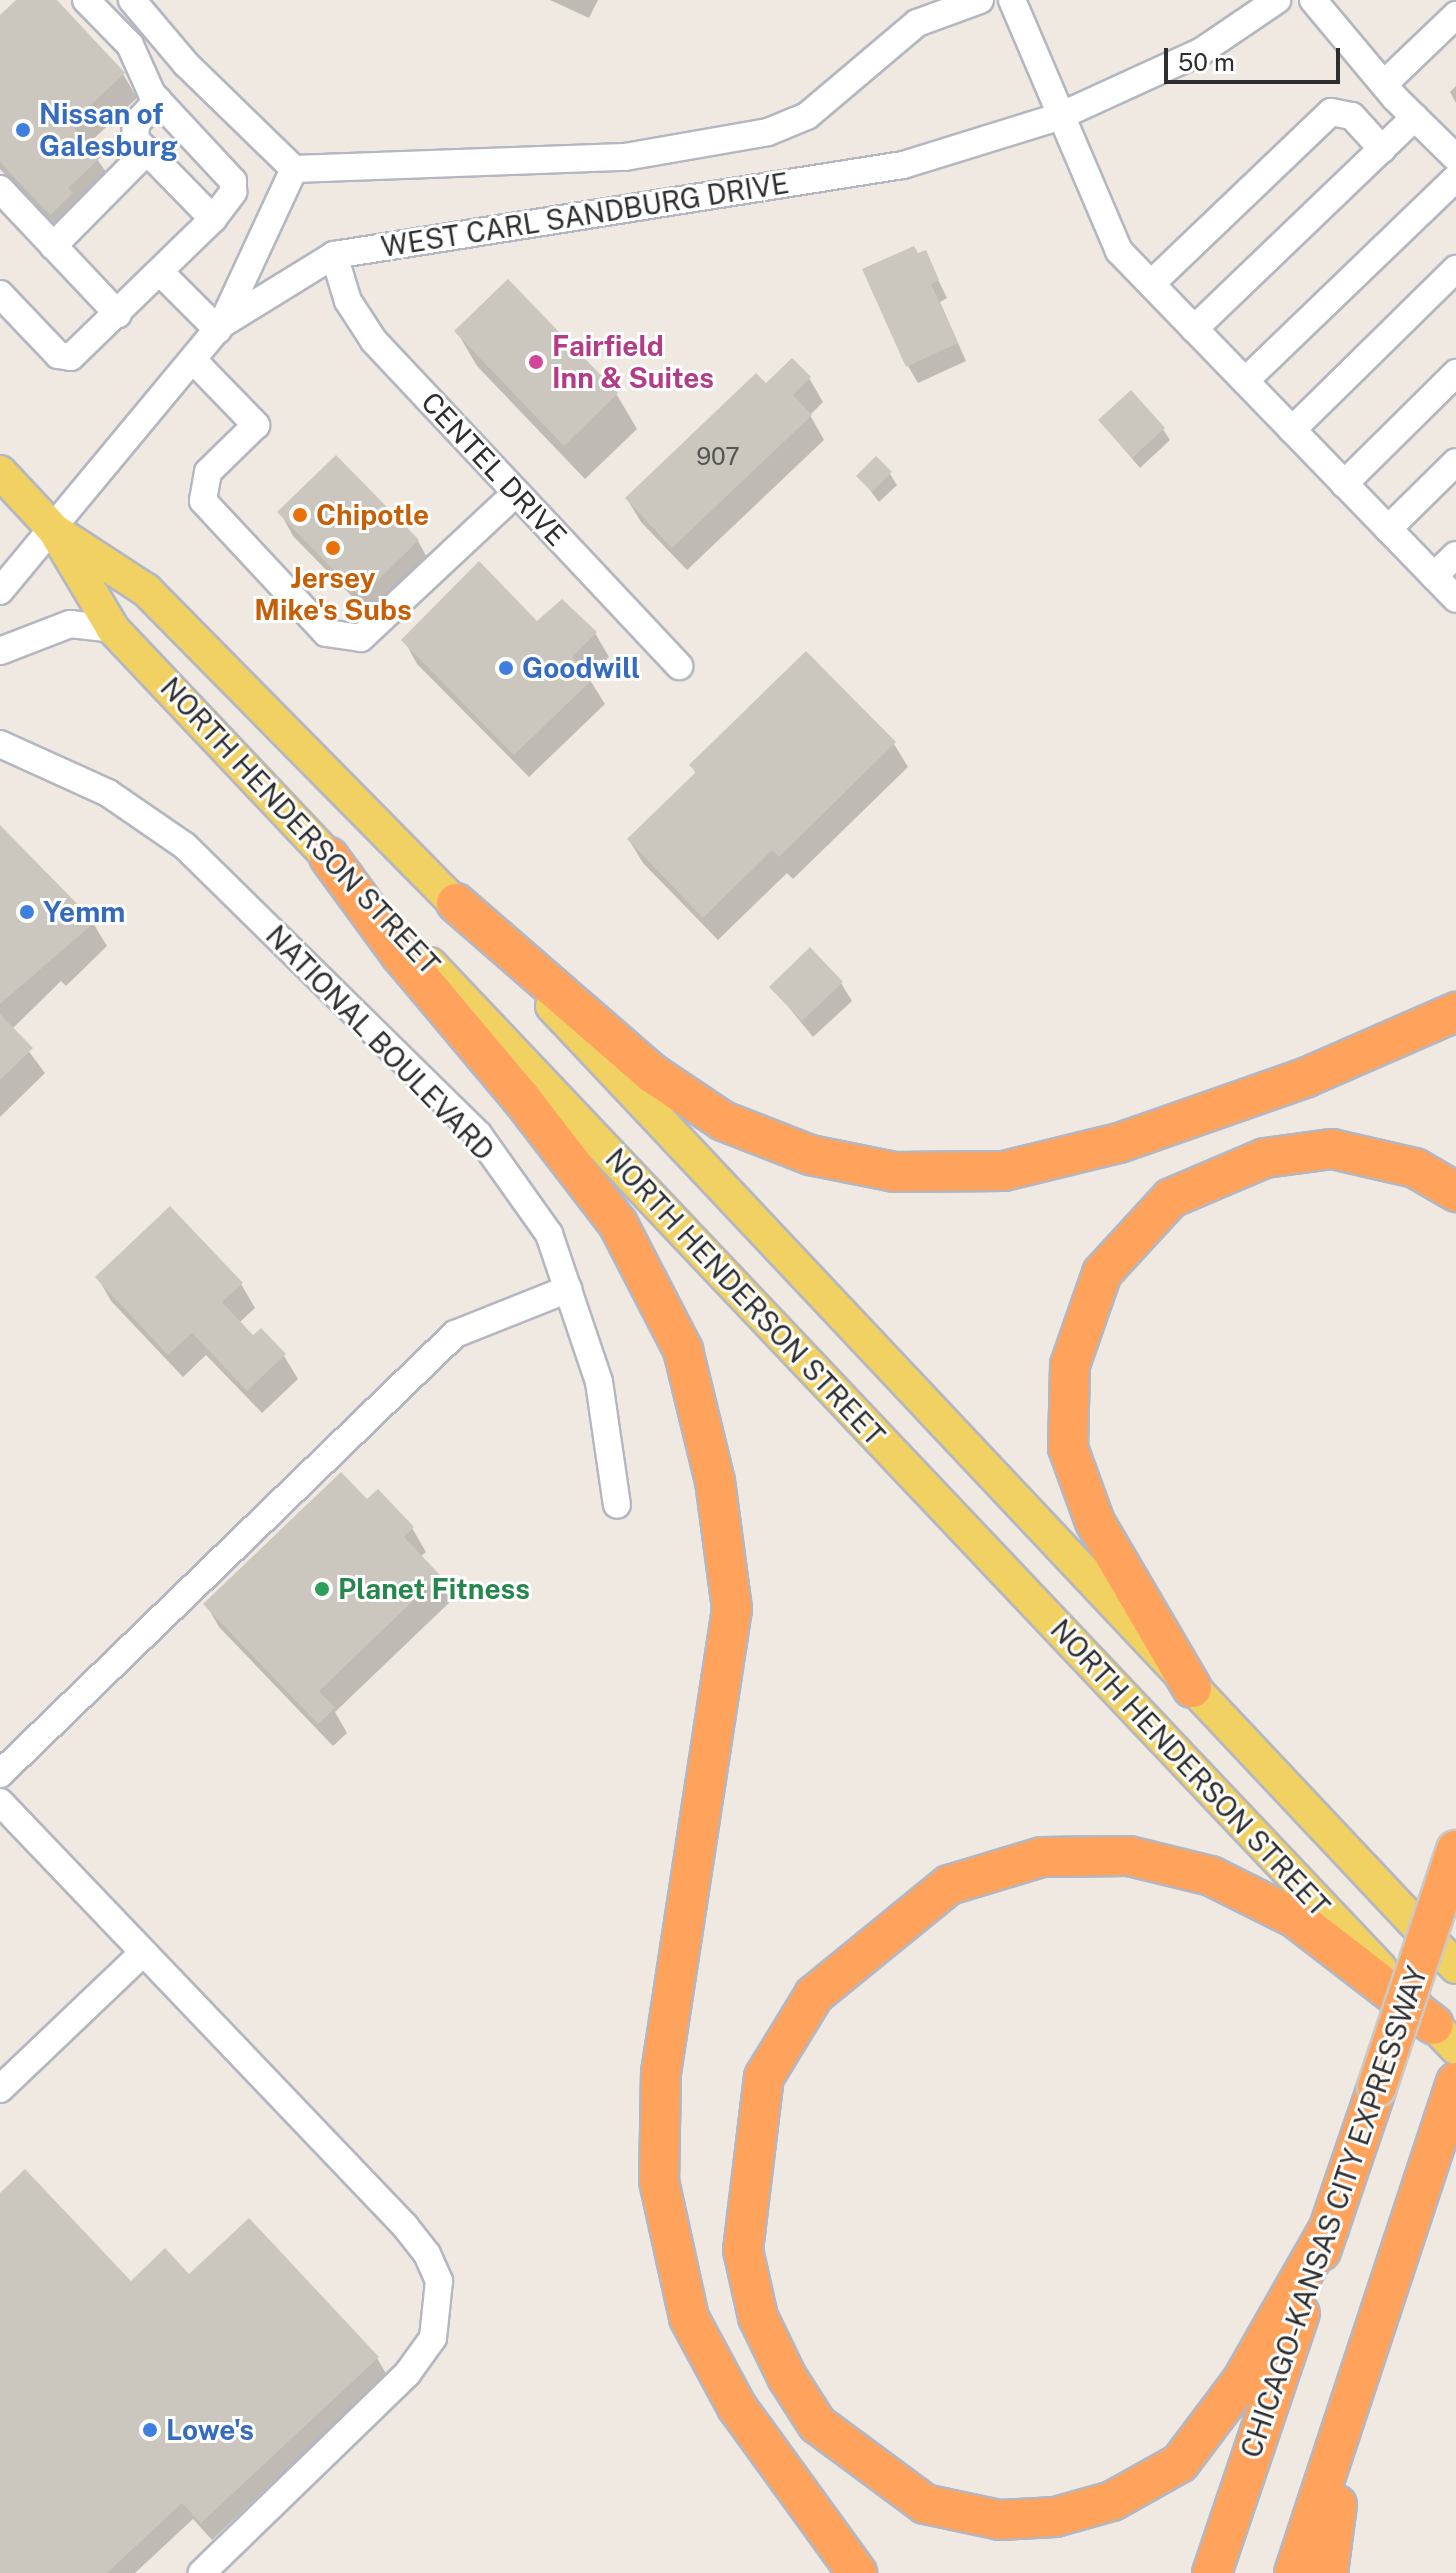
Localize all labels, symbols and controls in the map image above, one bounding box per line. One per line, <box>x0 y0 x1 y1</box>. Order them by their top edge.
scale bar <box>1168 32 1344 82</box>
text: 50 m <box>1178 48 1235 76</box>
place label: Nissan of Galesburg <box>39 97 178 163</box>
marker: Nissan of Galesburg <box>14 121 32 139</box>
street label: WEST CARL SANDBURG DRIVE <box>379 166 791 264</box>
place label: Fairfield Inn & Suites <box>552 329 714 395</box>
marker: Fairfield Inn & Suites <box>527 353 545 371</box>
street label: CENTEL DRIVE <box>414 385 574 553</box>
house number: 907 <box>696 443 740 471</box>
place label: Chipotle <box>316 498 429 532</box>
marker: Chipotle <box>291 506 309 524</box>
marker: Jersey Mike's Subs <box>324 539 342 557</box>
place label: Jersey Mike's Subs <box>254 561 412 627</box>
place label: Goodwill <box>522 651 640 685</box>
marker: Goodwill <box>497 659 515 677</box>
street label: NORTH HENDERSON STREET <box>154 671 446 981</box>
place label: Yemm <box>43 895 125 929</box>
marker: Yemm <box>18 903 36 921</box>
street label: NATIONAL BOULEVARD <box>259 919 501 1167</box>
street label: NORTH HENDERSON STREET <box>599 1142 891 1452</box>
place label: Planet Fitness <box>338 1572 530 1606</box>
marker: Planet Fitness <box>313 1580 331 1598</box>
street label: NORTH HENDERSON STREET <box>1044 1613 1336 1923</box>
street label: CHICAGO-KANSAS CITY EXPRESSWAY <box>1234 1962 1434 2462</box>
place label: Lowe's <box>166 2413 254 2447</box>
marker: Lowe's <box>141 2421 159 2439</box>

